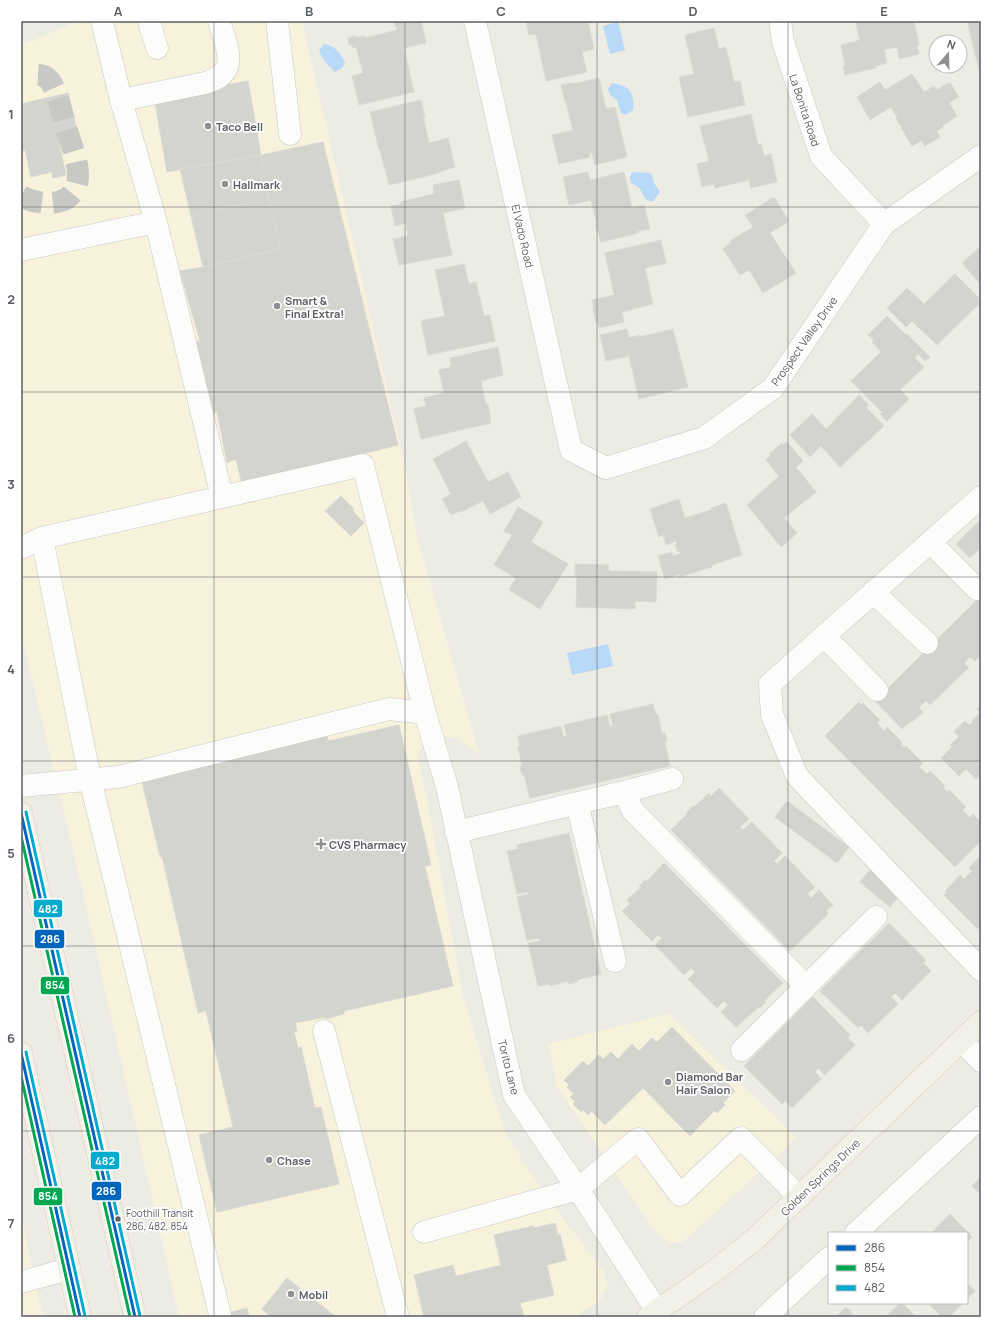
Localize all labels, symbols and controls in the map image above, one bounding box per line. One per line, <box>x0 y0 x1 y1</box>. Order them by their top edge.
text: A <box>114 2 123 20</box>
text: B <box>305 2 313 20</box>
text: C <box>496 2 506 20</box>
text: D <box>688 2 698 20</box>
text: E <box>880 2 888 20</box>
north arrow <box>928 34 968 74</box>
text: N <box>945 36 958 53</box>
street label: La Bonita Road <box>786 72 824 148</box>
text: 1 <box>8 105 14 123</box>
place label: Taco Bell <box>216 119 263 134</box>
marker: Taco Bell <box>203 121 213 131</box>
place label: Hallmark <box>233 177 281 192</box>
marker: Hallmark <box>220 179 230 189</box>
street label: El Vado Road <box>508 203 538 269</box>
text: 2 <box>7 290 15 308</box>
place label: Smart & Final Extra! <box>285 293 344 321</box>
street label: Prospect Valley Drive <box>768 293 841 389</box>
marker: Smart & Final Extra! <box>272 301 282 311</box>
text: 3 <box>7 475 15 493</box>
text: 4 <box>7 660 15 678</box>
place label: CVS Pharmacy <box>329 837 407 852</box>
marker: CVS Pharmacy <box>316 839 326 849</box>
text: 5 <box>7 844 15 862</box>
line badge: 482 <box>33 899 63 918</box>
text: 482 <box>38 901 58 916</box>
line badge: 286 <box>34 929 65 949</box>
text: 286 <box>40 931 60 946</box>
line badge: 854 <box>40 976 70 995</box>
text: 854 <box>45 977 65 992</box>
text: 6 <box>7 1029 15 1047</box>
street label: Torito Lane <box>495 1038 523 1097</box>
place label: Diamond Bar Hair Salon <box>676 1069 744 1097</box>
marker: Diamond Bar Hair Salon <box>663 1077 673 1087</box>
street label: Golden Springs Drive <box>777 1135 863 1219</box>
line badge: 482 <box>90 1151 120 1170</box>
text: 482 <box>95 1153 115 1168</box>
place label: Chase <box>277 1153 311 1168</box>
marker: Chase <box>264 1155 274 1165</box>
line badge: 286 <box>91 1181 122 1201</box>
text: 286 <box>96 1183 116 1198</box>
line badge: 854 <box>33 1187 63 1206</box>
text: 854 <box>38 1188 58 1203</box>
place label: Foothill Transit 286, 482, 854 <box>126 1206 194 1233</box>
text: 7 <box>8 1214 15 1232</box>
marker: Foothill Transit 286, 482, 854 <box>113 1214 123 1224</box>
legend <box>828 1232 968 1304</box>
text: 286 <box>864 1239 885 1256</box>
text: 854 <box>864 1259 885 1276</box>
text: 482 <box>864 1279 885 1296</box>
place label: Mobil <box>299 1287 328 1302</box>
marker: Mobil <box>286 1289 296 1299</box>

